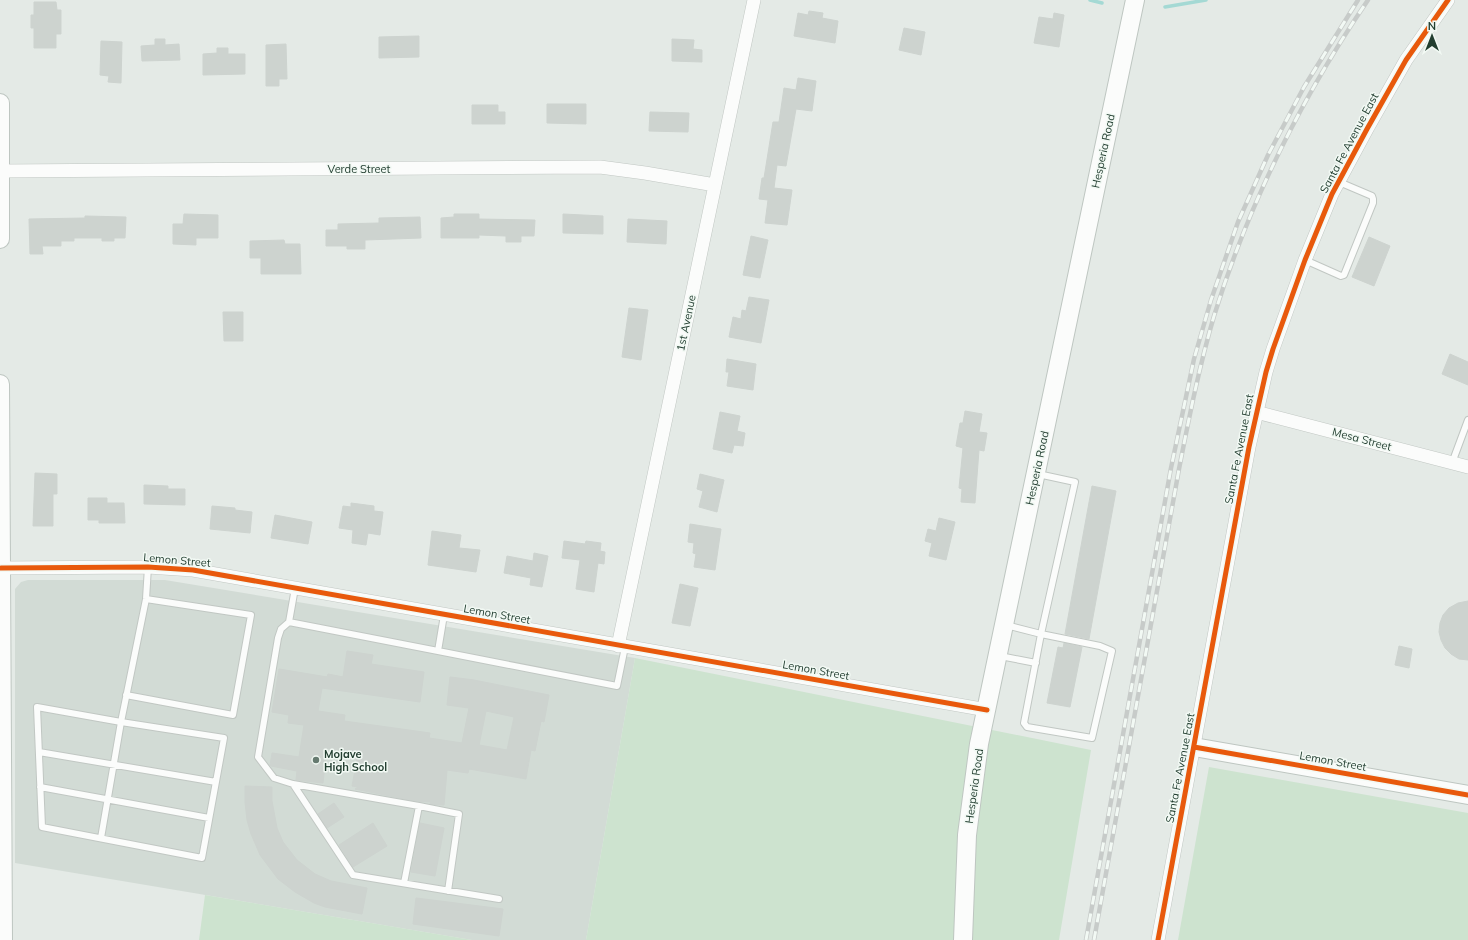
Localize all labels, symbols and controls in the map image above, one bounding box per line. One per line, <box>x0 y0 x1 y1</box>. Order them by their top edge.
north arrow <box>1412 16 1452 56</box>
text: N <box>1428 19 1436 33</box>
street label: Santa Fe Avenue East <box>1317 90 1381 195</box>
street label: Hesperia Road <box>1088 113 1118 189</box>
street label: Verde Street <box>328 162 391 176</box>
street label: 1st Avenue <box>673 294 699 352</box>
street label: Santa Fe Avenue East <box>1221 393 1257 505</box>
street label: Mesa Street <box>1331 424 1393 454</box>
street label: Hesperia Road <box>1022 430 1052 506</box>
street label: Lemon Street <box>143 550 211 570</box>
street label: Lemon Street <box>462 601 532 627</box>
street label: Lemon Street <box>781 657 851 683</box>
street label: Santa Fe Avenue East <box>1162 712 1198 824</box>
place label: Mojave High School <box>324 747 387 774</box>
street label: Hesperia Road <box>962 748 986 824</box>
street label: Lemon Street <box>1298 748 1368 774</box>
marker: Mojave High School <box>311 755 321 765</box>

